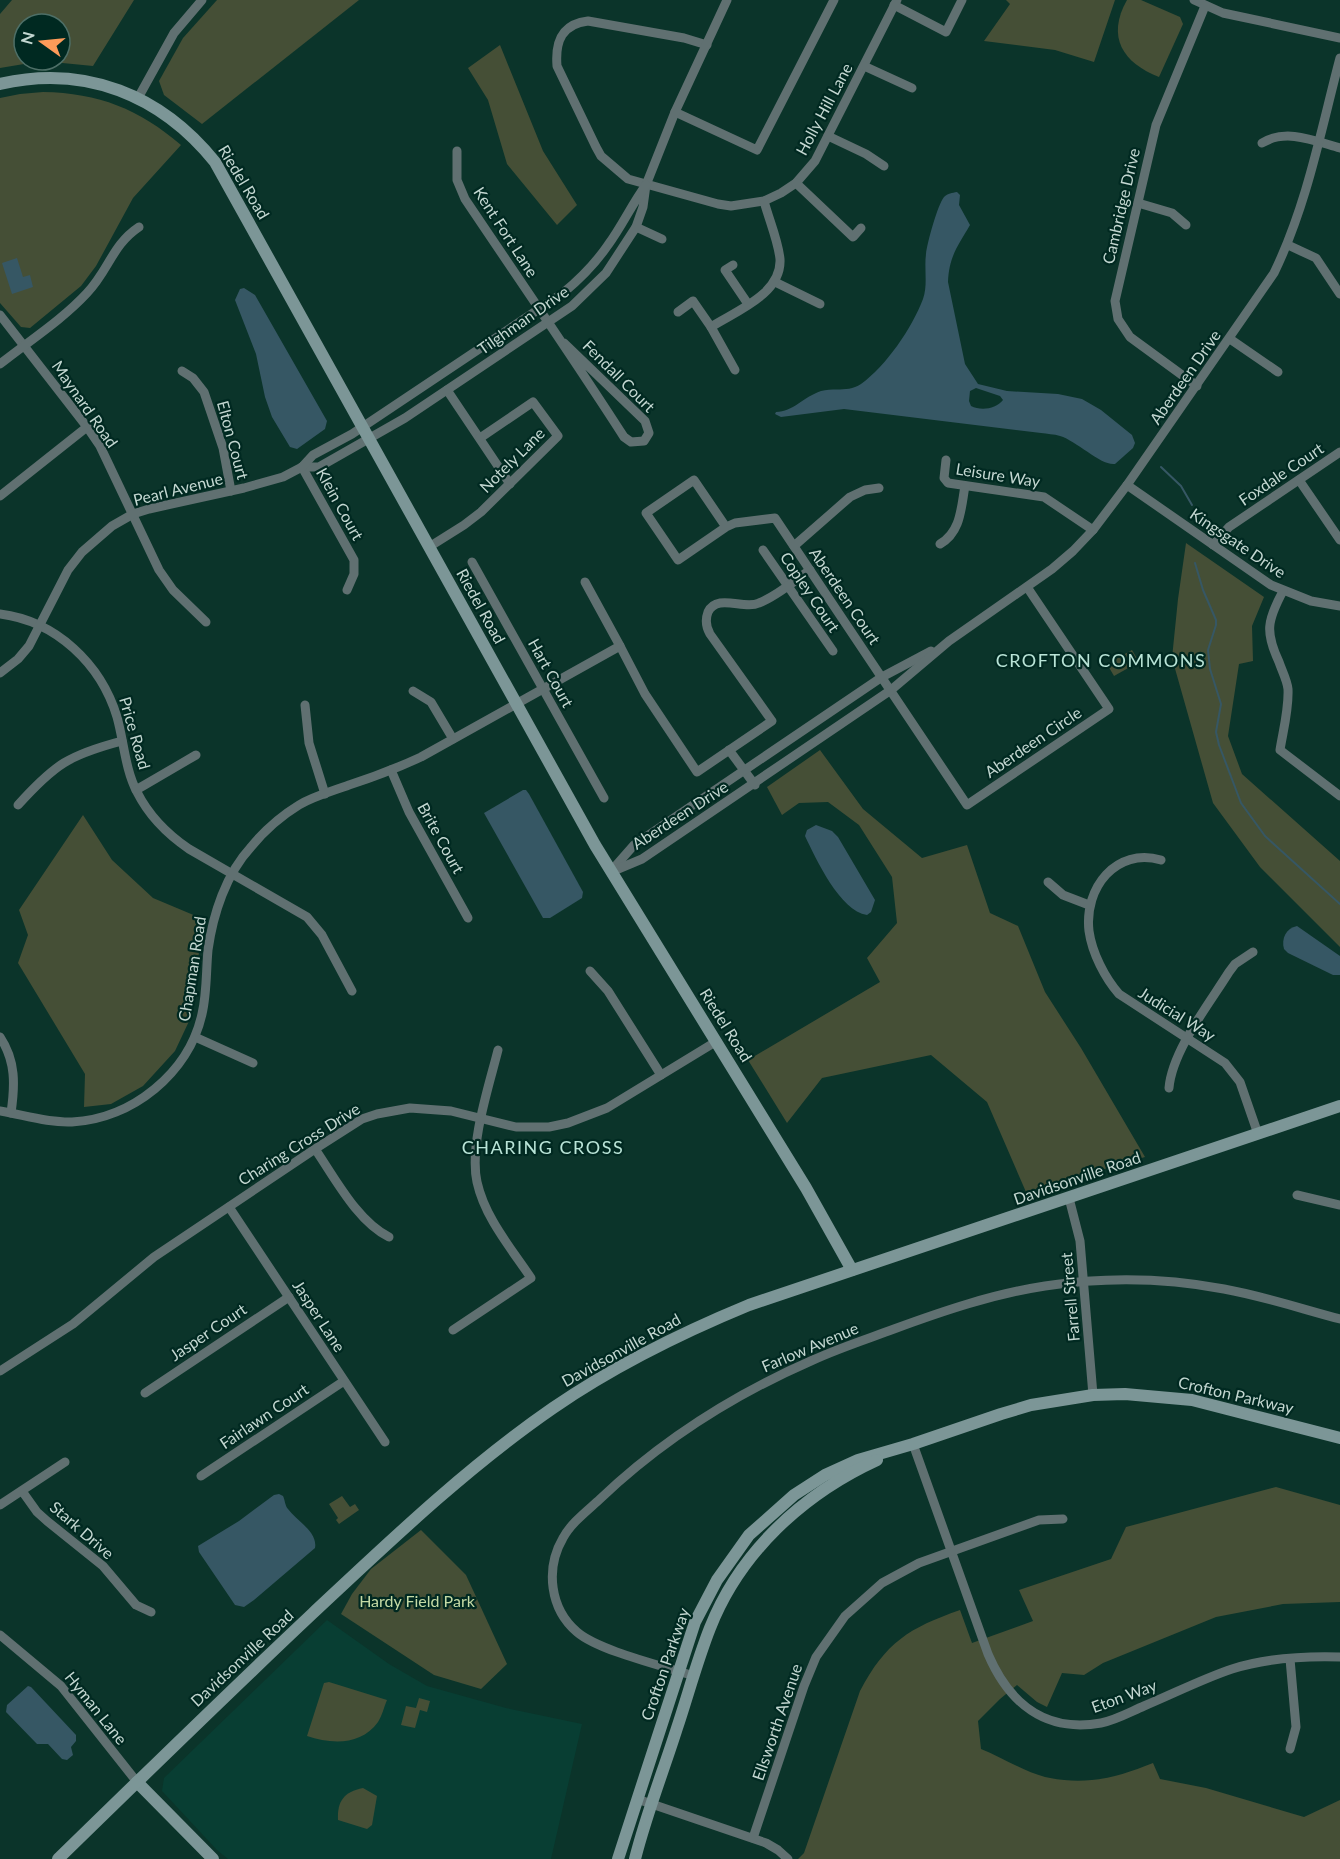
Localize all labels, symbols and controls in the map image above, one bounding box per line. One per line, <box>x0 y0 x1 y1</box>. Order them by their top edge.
north arrow <box>12 12 72 72</box>
text: N <box>16 30 38 46</box>
street label: Holly Hill Lane <box>791 59 856 158</box>
street label: Riedel Road <box>215 141 274 222</box>
street label: Cambridge Drive <box>1098 146 1143 266</box>
street label: Kent Fort Lane <box>470 183 543 280</box>
street label: Tilghman Drive <box>474 281 572 358</box>
street label: Aberdeen Drive <box>1145 326 1224 428</box>
street label: Fendall Court <box>579 336 660 416</box>
street label: Maynard Road <box>49 357 122 451</box>
street label: Elton Court <box>214 398 253 482</box>
street label: Notely Lane <box>475 423 548 496</box>
street label: Foxdale Court <box>1235 438 1327 509</box>
street label: Leisure Way <box>954 458 1042 491</box>
street label: Klein Court <box>313 464 368 543</box>
street label: Pearl Avenue <box>131 468 225 509</box>
street label: Kingsgate Drive <box>1187 504 1290 582</box>
street label: Aberdeen Court <box>806 544 885 648</box>
street label: Copley Court <box>777 548 844 636</box>
street label: Riedel Road <box>453 565 510 647</box>
street label: Hart Court <box>525 635 578 711</box>
district label: CROFTON COMMONS <box>996 649 1206 671</box>
street label: Price Road <box>116 694 155 771</box>
street label: Aberdeen Circle <box>981 702 1085 781</box>
street label: Aberdeen Drive <box>628 776 731 853</box>
street label: Brite Court <box>414 799 469 877</box>
street label: Chapman Road <box>174 915 209 1023</box>
street label: Judicial Way <box>1135 982 1220 1045</box>
street label: Riedel Road <box>696 985 756 1065</box>
street label: Charing Cross Drive <box>234 1098 363 1189</box>
district label: CHARING CROSS <box>462 1136 624 1158</box>
street label: Davidsonville Road <box>1011 1147 1143 1208</box>
street label: Farrell Street <box>1056 1251 1083 1342</box>
street label: Jasper Lane <box>289 1276 350 1355</box>
street label: Jasper Court <box>166 1299 250 1364</box>
street label: Davidsonville Road <box>558 1309 684 1390</box>
street label: Farlow Avenue <box>759 1318 861 1375</box>
street label: Crofton Parkway <box>1177 1372 1296 1417</box>
street label: Fairlawn Court <box>216 1379 312 1452</box>
street label: Stark Drive <box>47 1497 118 1562</box>
park label: Hardy Field Park <box>359 1591 476 1610</box>
street label: Crofton Parkway <box>636 1604 693 1723</box>
street label: Davidsonville Road <box>186 1605 297 1710</box>
street label: Ellsworth Avenue <box>748 1661 805 1783</box>
street label: Hyman Lane <box>61 1668 131 1748</box>
street label: Eton Way <box>1089 1675 1160 1716</box>

